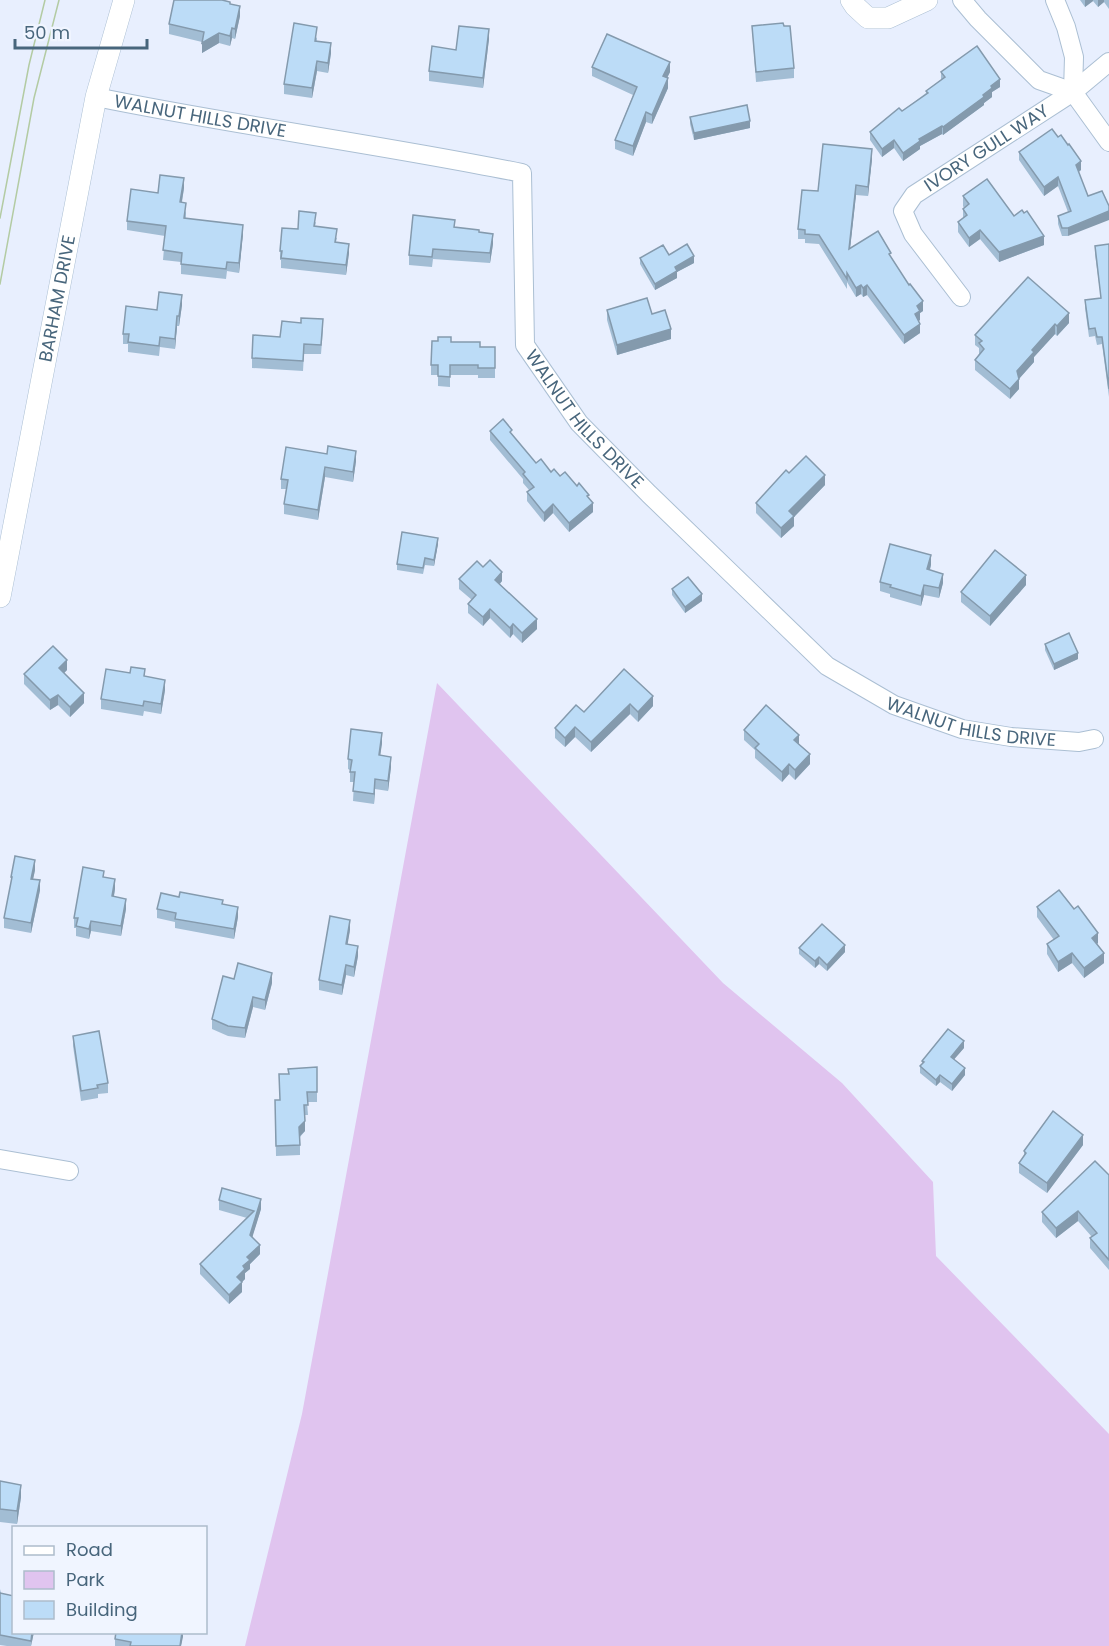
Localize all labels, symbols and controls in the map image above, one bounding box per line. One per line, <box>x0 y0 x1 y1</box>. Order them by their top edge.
scale bar <box>15 12 147 50</box>
text: 50 m <box>24 20 70 45</box>
street label: WALNUT HILLS DRIVE <box>112 88 288 143</box>
street label: IVORY GULL WAY <box>919 98 1054 197</box>
street label: BARHAM DRIVE <box>32 233 81 364</box>
street label: WALNUT HILLS DRIVE <box>520 344 650 494</box>
street label: WALNUT HILLS DRIVE <box>883 690 1057 752</box>
legend <box>12 1526 207 1634</box>
text: Road <box>66 1537 113 1562</box>
text: Park <box>66 1567 105 1592</box>
text: Building <box>66 1597 138 1622</box>

